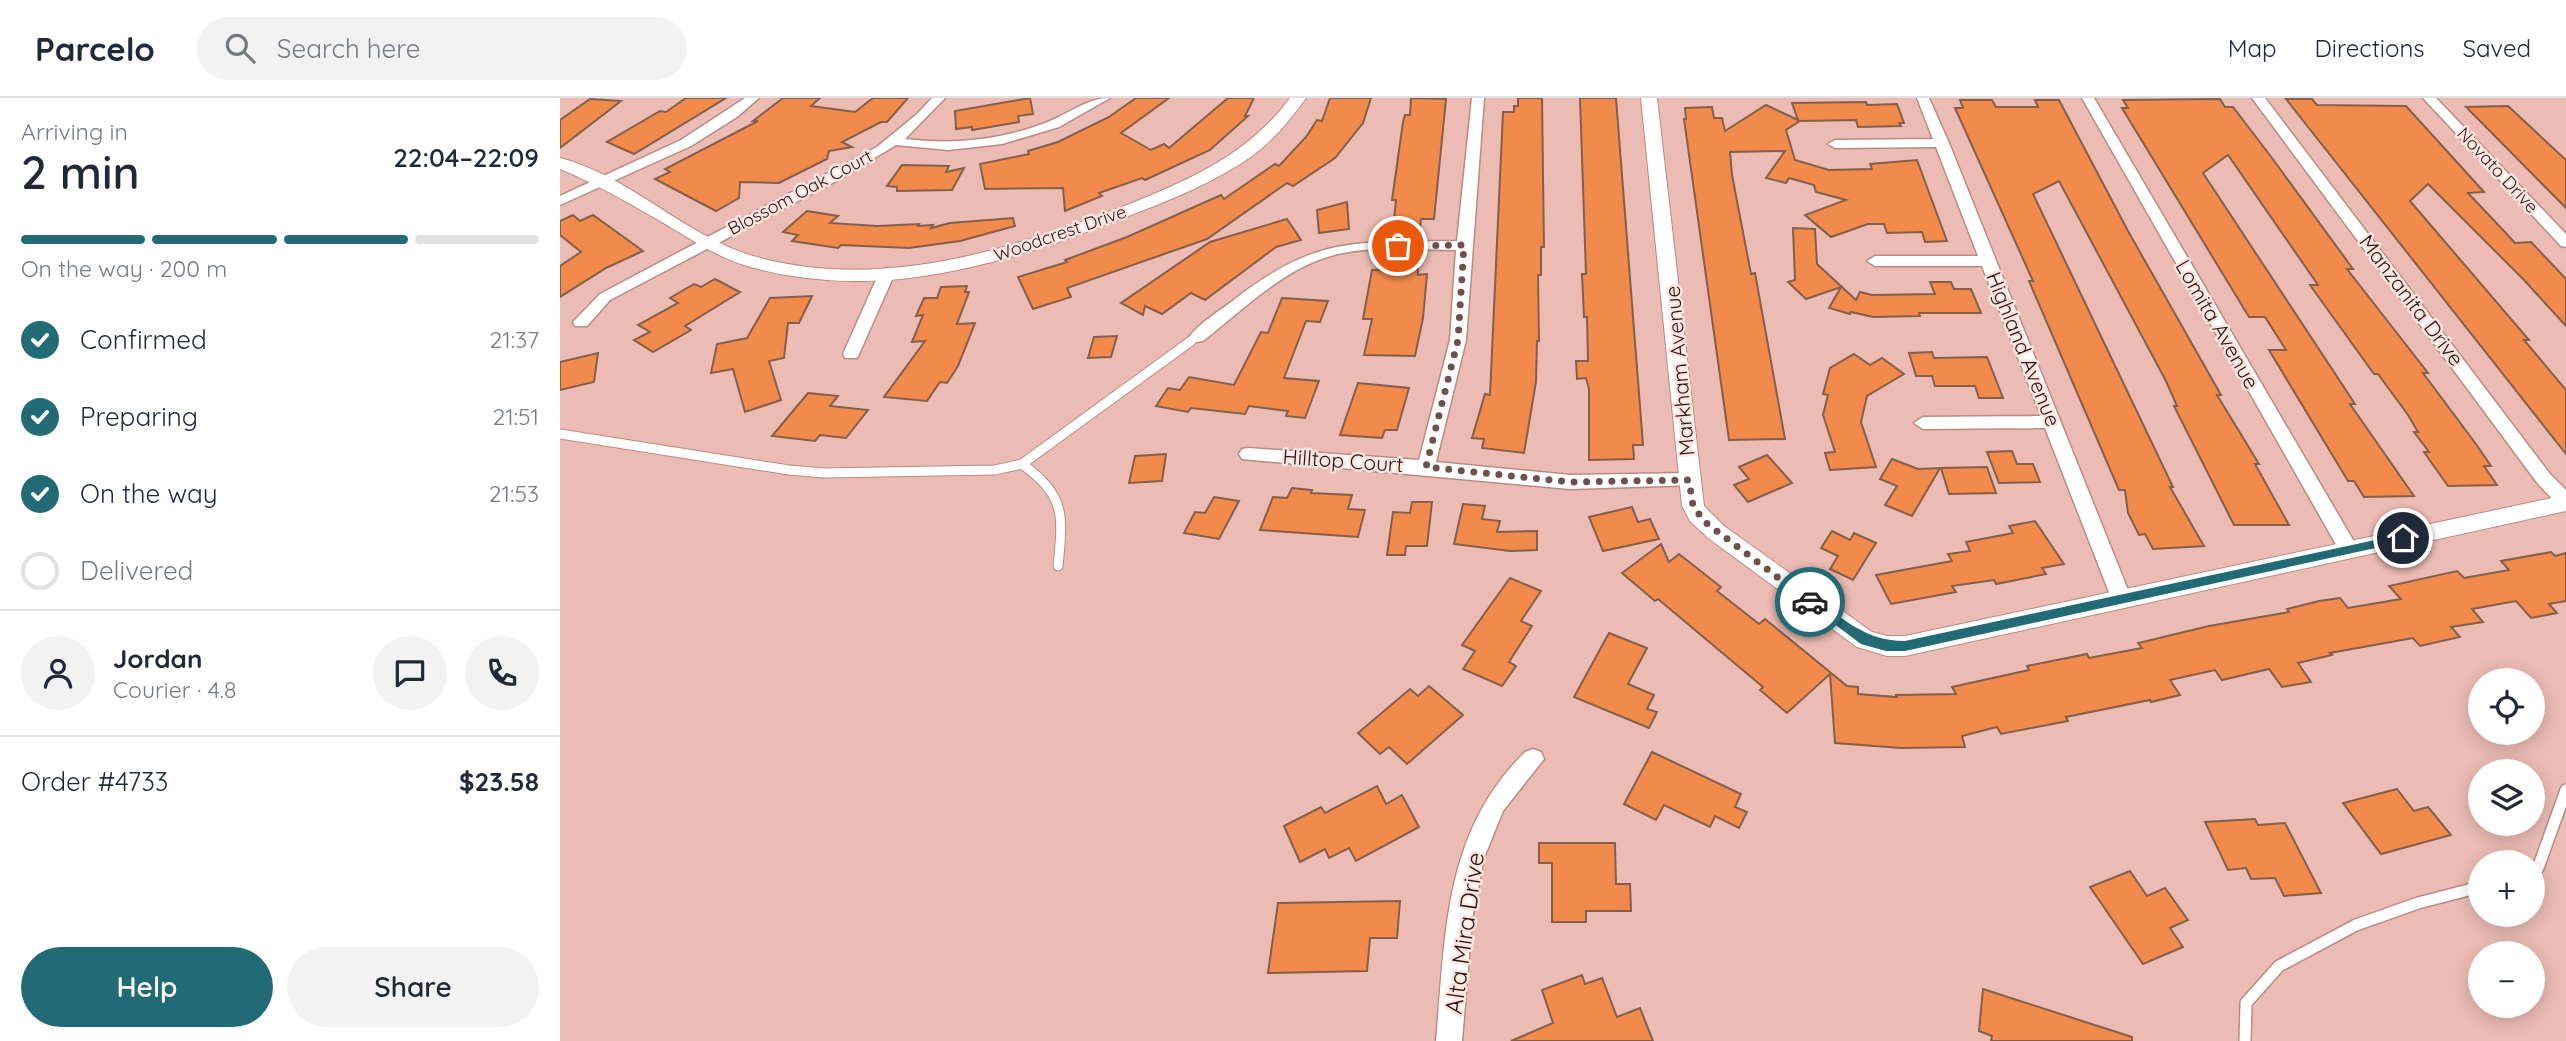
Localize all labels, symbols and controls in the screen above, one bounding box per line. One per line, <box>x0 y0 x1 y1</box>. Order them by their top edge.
search box <box>197 17 687 80</box>
text: Parcelo <box>35 28 155 69</box>
icon: search <box>221 29 259 67</box>
text: Search here <box>277 32 420 65</box>
text: Map <box>2228 33 2277 63</box>
text: Directions <box>2315 33 2425 63</box>
text: Saved <box>2463 33 2531 63</box>
text: Arriving in <box>21 117 128 146</box>
street label: Novato Drive <box>2452 122 2544 218</box>
text: 22:04–22:09 <box>393 141 539 174</box>
text: 2 min <box>21 143 140 201</box>
street label: Blossom Oak Court <box>724 144 876 240</box>
street label: Woodcrest Drive <box>991 200 1129 266</box>
pin <box>1368 216 1428 276</box>
icon: bag <box>1379 227 1417 265</box>
street label: Manzanita Drive <box>2354 229 2470 371</box>
text: On the way · 200 m <box>21 254 227 283</box>
street label: Lomita Avenue <box>2171 255 2265 393</box>
street label: Highland Avenue <box>1981 268 2067 430</box>
street label: Markham Avenue <box>1659 285 1699 457</box>
icon: check <box>21 321 59 359</box>
text: Confirmed <box>80 323 207 356</box>
text: 21:37 <box>490 325 539 354</box>
icon: check <box>21 398 59 436</box>
text: Preparing <box>80 400 198 433</box>
text: 21:51 <box>492 402 539 431</box>
street label: Hilltop Court <box>1282 443 1404 477</box>
icon: check <box>21 475 59 513</box>
text: On the way <box>80 477 218 510</box>
text: 21:53 <box>489 479 539 508</box>
pin <box>2373 508 2433 568</box>
icon: home <box>2384 519 2422 557</box>
text: Delivered <box>80 554 193 587</box>
courier <box>1775 567 1845 637</box>
icon: car <box>1791 583 1829 621</box>
button: person <box>21 636 95 710</box>
button: chat <box>373 636 447 710</box>
button: phone <box>465 636 539 710</box>
text: Jordan <box>113 642 202 675</box>
map controls <box>2468 668 2545 1018</box>
button: locate <box>2468 668 2545 745</box>
text: Courier · 4.8 <box>113 675 236 704</box>
button: layers <box>2468 759 2545 836</box>
text: Order #4733 <box>21 765 168 798</box>
text: $23.58 <box>459 765 539 798</box>
street label: Alta Mira Drive <box>1438 850 1490 1016</box>
button: + <box>2468 850 2545 927</box>
button: − <box>2468 941 2545 1018</box>
button: Help <box>21 947 273 1027</box>
button: Share <box>287 947 539 1027</box>

